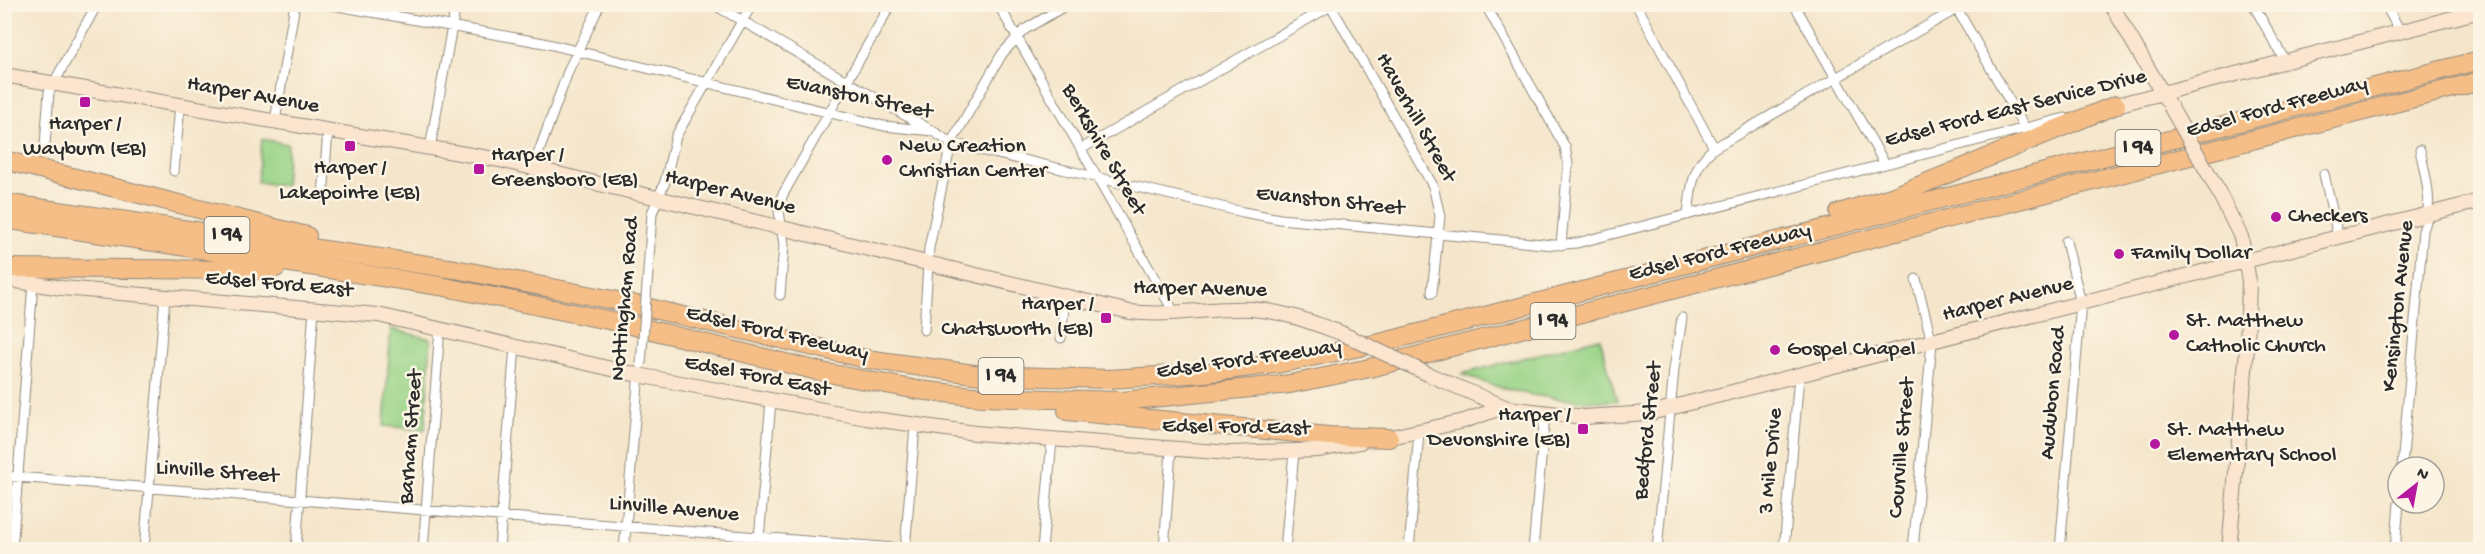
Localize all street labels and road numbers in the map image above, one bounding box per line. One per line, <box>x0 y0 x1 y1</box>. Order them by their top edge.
street label: Haverhill Street <box>1369 49 1462 189</box>
street label: Edsel Ford East Service Drive <box>1882 64 2150 154</box>
street label: Evanston Street <box>783 70 936 127</box>
street label: Edsel Ford Freeway <box>2184 71 2371 145</box>
street label: Harper Avenue <box>185 72 322 121</box>
street label: Berkshire Street <box>1054 79 1152 222</box>
road number: I 94 <box>2116 130 2160 166</box>
street label: Harper Avenue <box>662 164 799 222</box>
street label: Evanston Street <box>1255 181 1407 223</box>
street label: Nottingham Road <box>606 214 646 382</box>
road number: I 94 <box>204 217 250 253</box>
street label: Edsel Ford Freeway <box>1626 218 1814 288</box>
street label: Kensington Avenue <box>2377 218 2421 393</box>
street label: Edsel Ford East <box>204 266 356 305</box>
street label: Harper Avenue <box>1940 271 2077 329</box>
street label: Harper Avenue <box>1133 276 1268 304</box>
street label: Edsel Ford Freeway <box>683 300 871 368</box>
road number: I 94 <box>1530 303 1576 339</box>
street label: Audubon Road <box>2035 323 2073 461</box>
street label: Edsel Ford Freeway <box>1155 334 1343 386</box>
street label: Edsel Ford East <box>682 350 834 404</box>
road number: I 94 <box>978 358 1024 394</box>
street label: Bedford Street <box>1629 359 1669 502</box>
street label: Barham Street <box>394 367 430 506</box>
street label: Courville Street <box>1884 375 1922 519</box>
street label: 3 Mile Drive <box>1754 406 1790 516</box>
street label: Edsel Ford East <box>1162 414 1312 442</box>
street label: Linville Street <box>155 456 281 490</box>
street label: Linville Avenue <box>608 491 741 529</box>

